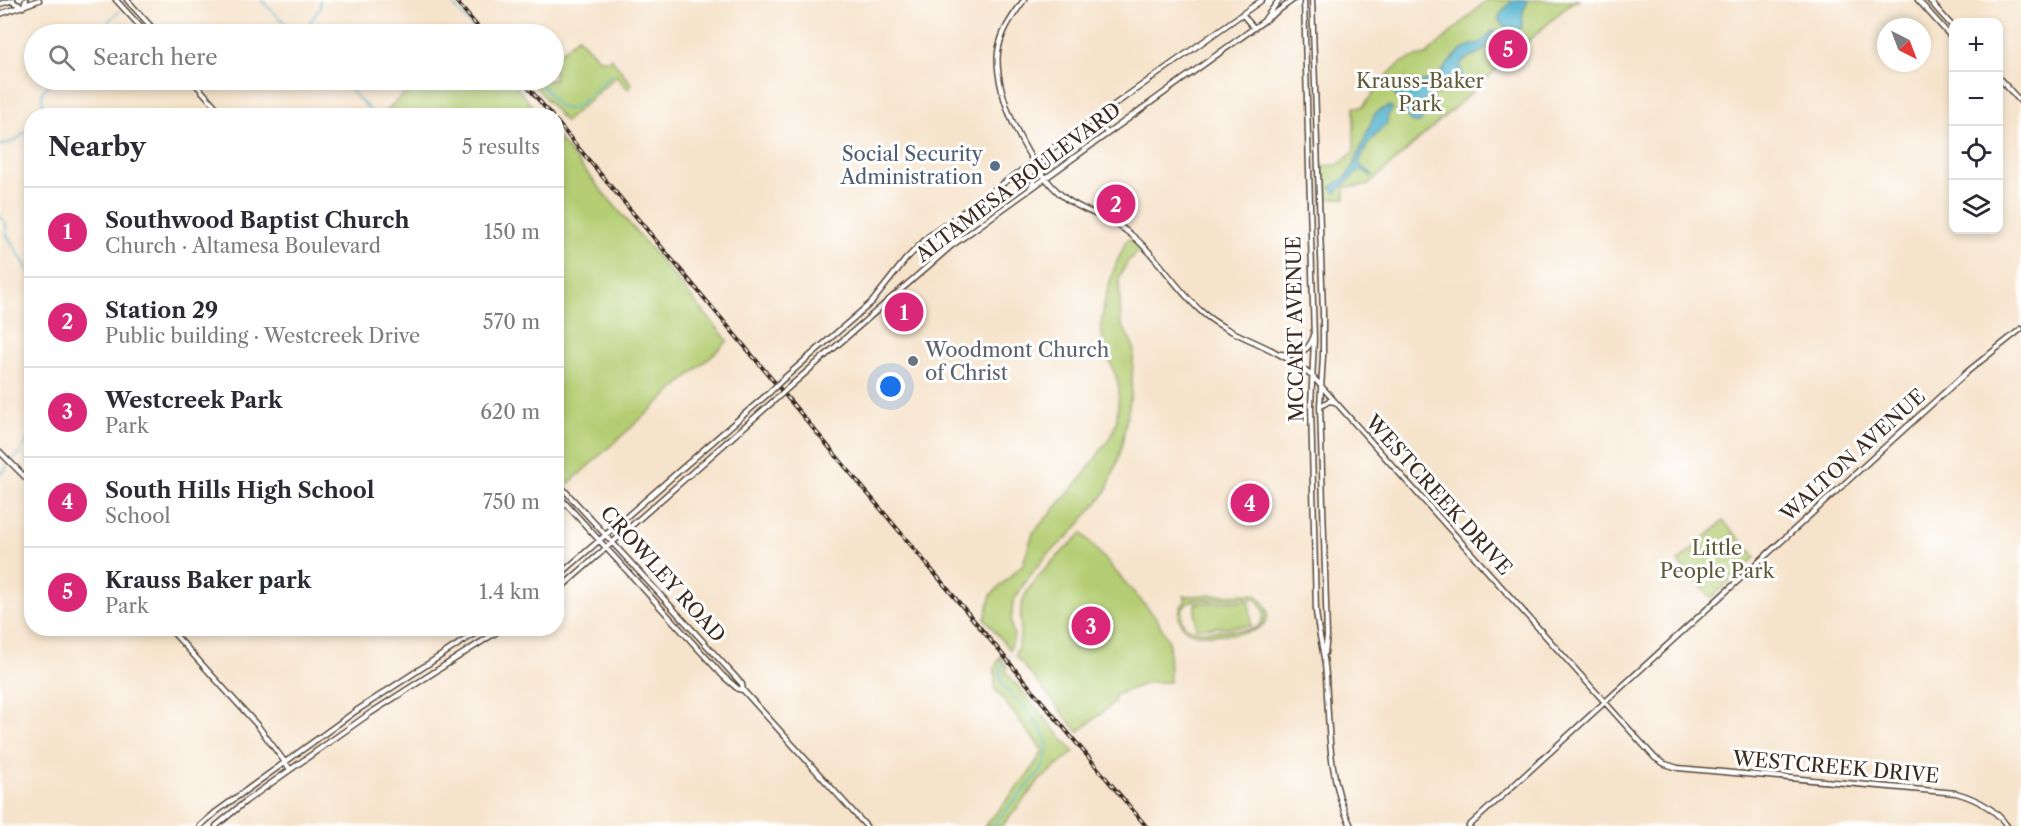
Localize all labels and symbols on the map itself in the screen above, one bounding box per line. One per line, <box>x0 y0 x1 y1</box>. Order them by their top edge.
north arrow <box>1877 18 1931 72</box>
pin: 5 <box>1488 26 1528 72</box>
park label: Krauss-Baker Park <box>1356 69 1485 116</box>
street label: ALTAMESA BOULEVARD <box>910 97 1125 268</box>
place label: Social Security Administration <box>839 142 984 189</box>
marker: Social Security Administration <box>988 159 1002 173</box>
pin: 2 <box>1096 182 1136 226</box>
street label: MCCART AVENUE <box>1281 236 1309 422</box>
pin: 1 <box>884 290 924 334</box>
place label: Woodmont Church of Christ <box>924 338 1110 385</box>
marker: Woodmont Church of Christ <box>906 354 920 368</box>
your location <box>876 372 905 401</box>
street label: WALTON AVENUE <box>1775 384 1930 527</box>
street label: WESTCREEK DRIVE <box>1360 409 1517 580</box>
pin: 4 <box>1230 480 1270 526</box>
street label: CROWLEY ROAD <box>596 501 730 647</box>
park label: Little People Park <box>1660 536 1776 583</box>
pin: 3 <box>1072 604 1110 648</box>
street label: WESTCREEK DRIVE <box>1731 746 1940 788</box>

